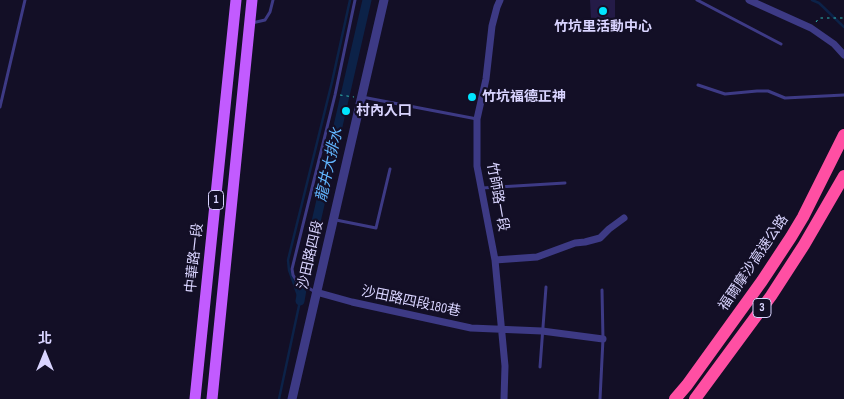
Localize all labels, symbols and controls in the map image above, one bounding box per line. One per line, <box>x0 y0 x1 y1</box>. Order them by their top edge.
marker: 竹坑里活動中心 <box>597 5 609 17</box>
place label: 竹坑里活動中心 <box>554 19 652 35</box>
place label: 竹坑福德正神 <box>482 89 566 105</box>
marker: 竹坑福德正神 <box>466 91 478 103</box>
place label: 村內入口 <box>356 103 412 119</box>
marker: 村內入口 <box>340 105 352 117</box>
water label: 龍井大排水 <box>313 126 347 204</box>
street label: 竹師路一段 <box>483 161 511 233</box>
road number: 1 <box>208 190 224 210</box>
street label: 福爾摩沙高速公路 <box>716 212 792 314</box>
street label: 沙田路四段 <box>295 219 327 291</box>
street label: 中華路一段 <box>183 222 207 294</box>
street label: 沙田路四段180巷 <box>360 283 462 321</box>
road number: 3 <box>753 298 771 318</box>
north arrow <box>20 329 70 379</box>
text: 北 <box>38 330 52 347</box>

